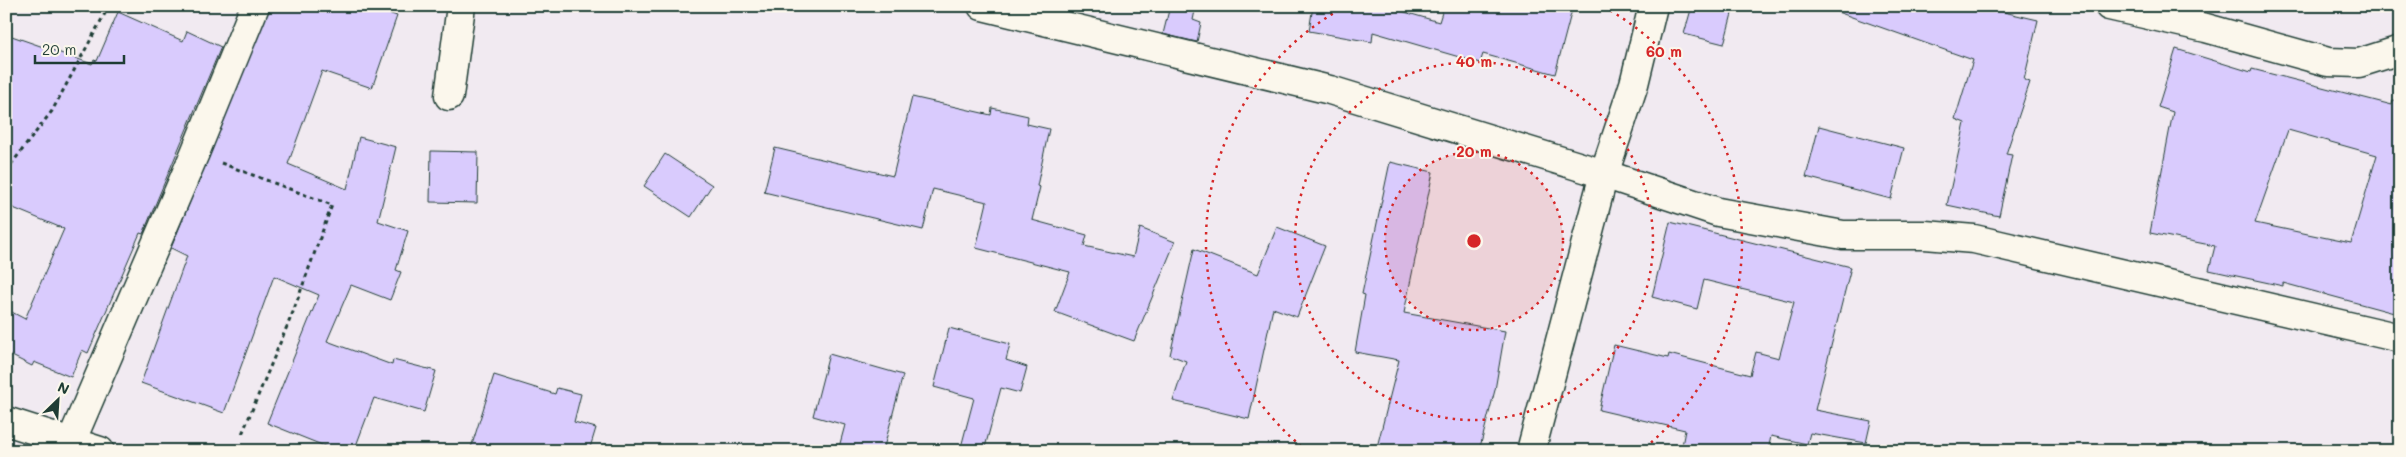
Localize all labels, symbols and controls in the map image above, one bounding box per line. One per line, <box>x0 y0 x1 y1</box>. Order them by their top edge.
scale bar <box>35 32 124 64</box>
text: 20 m <box>42 39 76 59</box>
text: 60 m <box>1646 41 1682 61</box>
text: 40 m <box>1456 51 1492 71</box>
text: 20 m <box>1456 141 1492 161</box>
centre of rings <box>1465 232 1483 250</box>
north arrow <box>32 374 82 424</box>
text: N <box>55 377 73 399</box>

